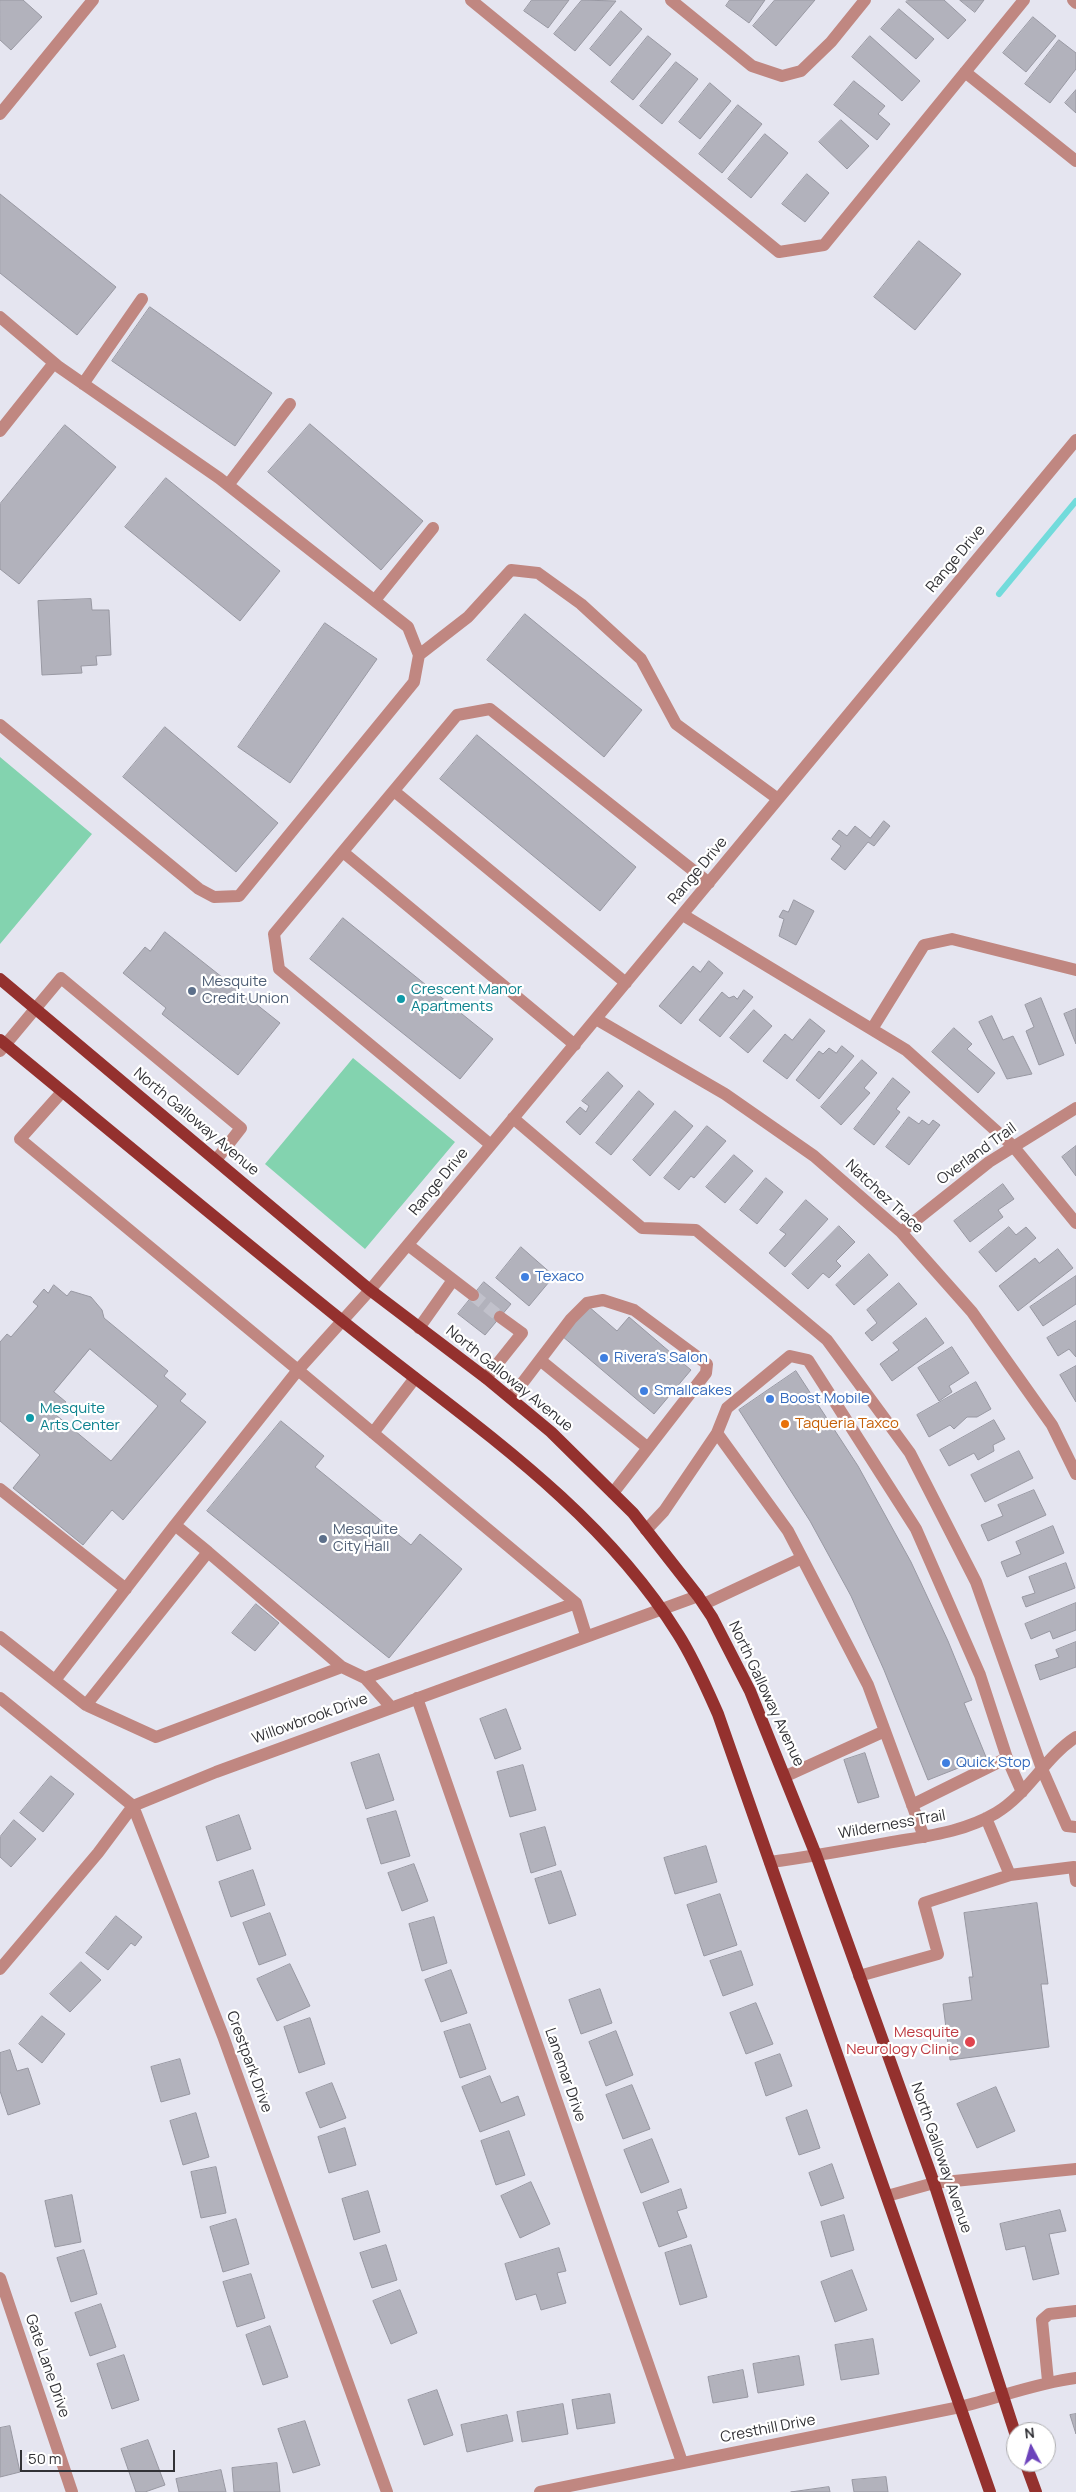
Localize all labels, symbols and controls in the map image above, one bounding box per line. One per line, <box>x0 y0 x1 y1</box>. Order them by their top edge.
street label: Range Drive <box>923 522 989 596</box>
street label: Range Drive <box>665 834 731 908</box>
place label: Mesquite Credit Union <box>202 973 289 1008</box>
place label: Crescent Manor Apartments <box>411 981 522 1016</box>
marker: Mesquite Credit Union <box>186 985 198 997</box>
marker: Crescent Manor Apartments <box>395 993 407 1005</box>
street label: North Galloway Avenue <box>130 1064 262 1180</box>
street label: Overland Trail <box>934 1119 1020 1189</box>
street label: Range Drive <box>406 1145 472 1219</box>
street label: Natchez Trace <box>841 1156 927 1238</box>
place label: Texaco <box>535 1268 584 1286</box>
marker: Texaco <box>519 1271 531 1283</box>
street label: North Galloway Avenue <box>442 1322 576 1436</box>
place label: Rivera's Salon <box>614 1349 708 1367</box>
marker: Rivera's Salon <box>598 1352 610 1364</box>
place label: Smallcakes <box>654 1382 732 1400</box>
marker: Smallcakes <box>638 1385 650 1397</box>
place label: Boost Mobile <box>780 1390 870 1408</box>
marker: Boost Mobile <box>764 1393 776 1405</box>
place label: Mesquite Arts Center <box>40 1400 120 1435</box>
marker: Mesquite Arts Center <box>24 1412 36 1424</box>
place label: Taqueria Taxco <box>795 1415 899 1433</box>
marker: Taqueria Taxco <box>779 1418 791 1430</box>
place label: Mesquite City Hall <box>333 1521 398 1556</box>
marker: Mesquite City Hall <box>317 1533 329 1545</box>
street label: North Galloway Avenue <box>724 1619 808 1769</box>
street label: Willowbrook Drive <box>250 1690 370 1748</box>
place label: Quick Stop <box>956 1754 1031 1772</box>
marker: Quick Stop <box>940 1757 952 1769</box>
street label: Wilderness Trail <box>837 1807 947 1843</box>
street label: Crestpark Drive <box>222 2009 276 2115</box>
place label: Mesquite Neurology Clinic <box>846 2024 959 2059</box>
street label: Lanemar Drive <box>541 2026 589 2124</box>
marker: Mesquite Neurology Clinic <box>963 2035 977 2049</box>
street label: North Galloway Avenue <box>907 2080 975 2236</box>
street label: Gate Lane Drive <box>21 2312 73 2420</box>
street label: Cresthill Drive <box>719 2411 817 2447</box>
north arrow <box>1006 2422 1056 2472</box>
text: N <box>1023 2423 1035 2443</box>
scale bar <box>22 2440 178 2472</box>
text: 50 m <box>28 2448 62 2469</box>

